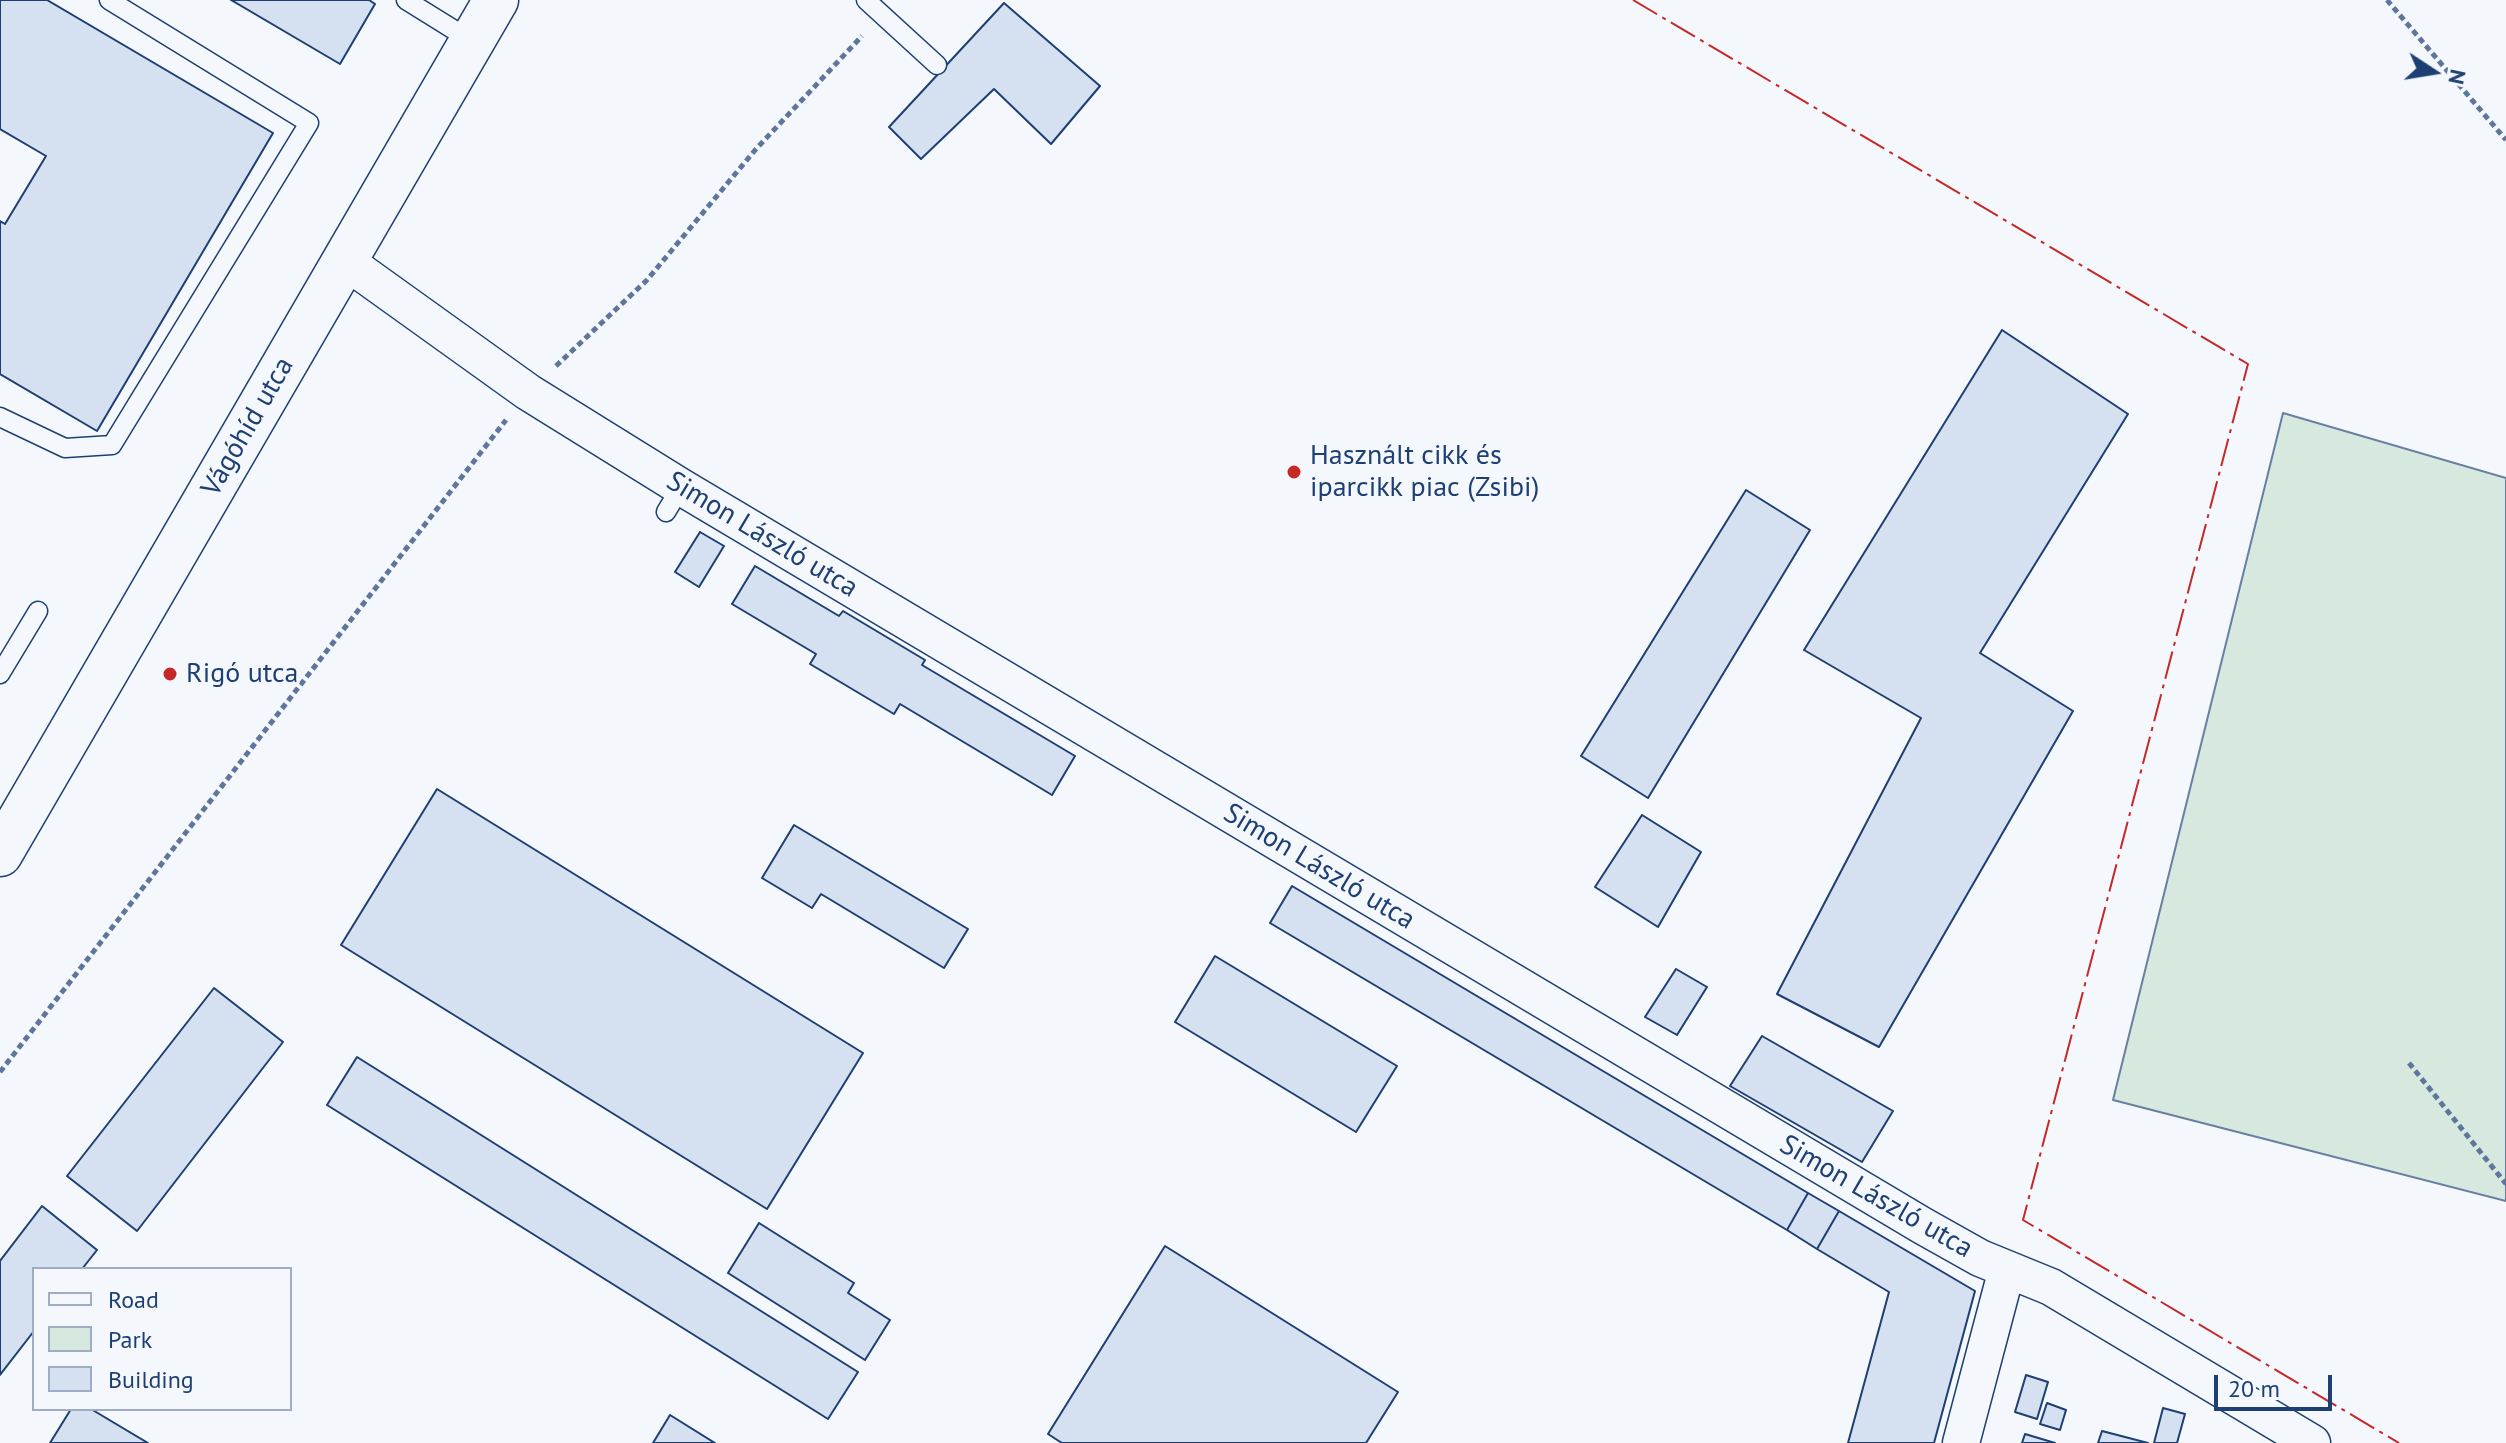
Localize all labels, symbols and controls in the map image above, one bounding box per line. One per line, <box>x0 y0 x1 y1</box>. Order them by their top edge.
north arrow <box>2394 32 2474 112</box>
text: N <box>2442 67 2473 87</box>
street label: Vágóhíd utca <box>195 352 301 502</box>
place label: Használt cikk és iparcikk piac (Zsibi) <box>1310 439 1539 505</box>
marker: Használt cikk és iparcikk piac (Zsibi) <box>1285 463 1303 481</box>
street label: Simon László utca <box>660 465 864 605</box>
place label: Rigó utca <box>186 657 298 691</box>
marker: Rigó utca <box>161 665 179 683</box>
street label: Simon László utca <box>1217 797 1421 937</box>
street label: Simon László utca <box>1774 1128 1978 1266</box>
legend <box>32 1267 292 1411</box>
text: Road <box>108 1284 159 1315</box>
text: Park <box>108 1324 152 1355</box>
scale bar <box>2218 1359 2336 1409</box>
text: Building <box>108 1364 194 1395</box>
text: 20 m <box>2228 1373 2280 1404</box>

